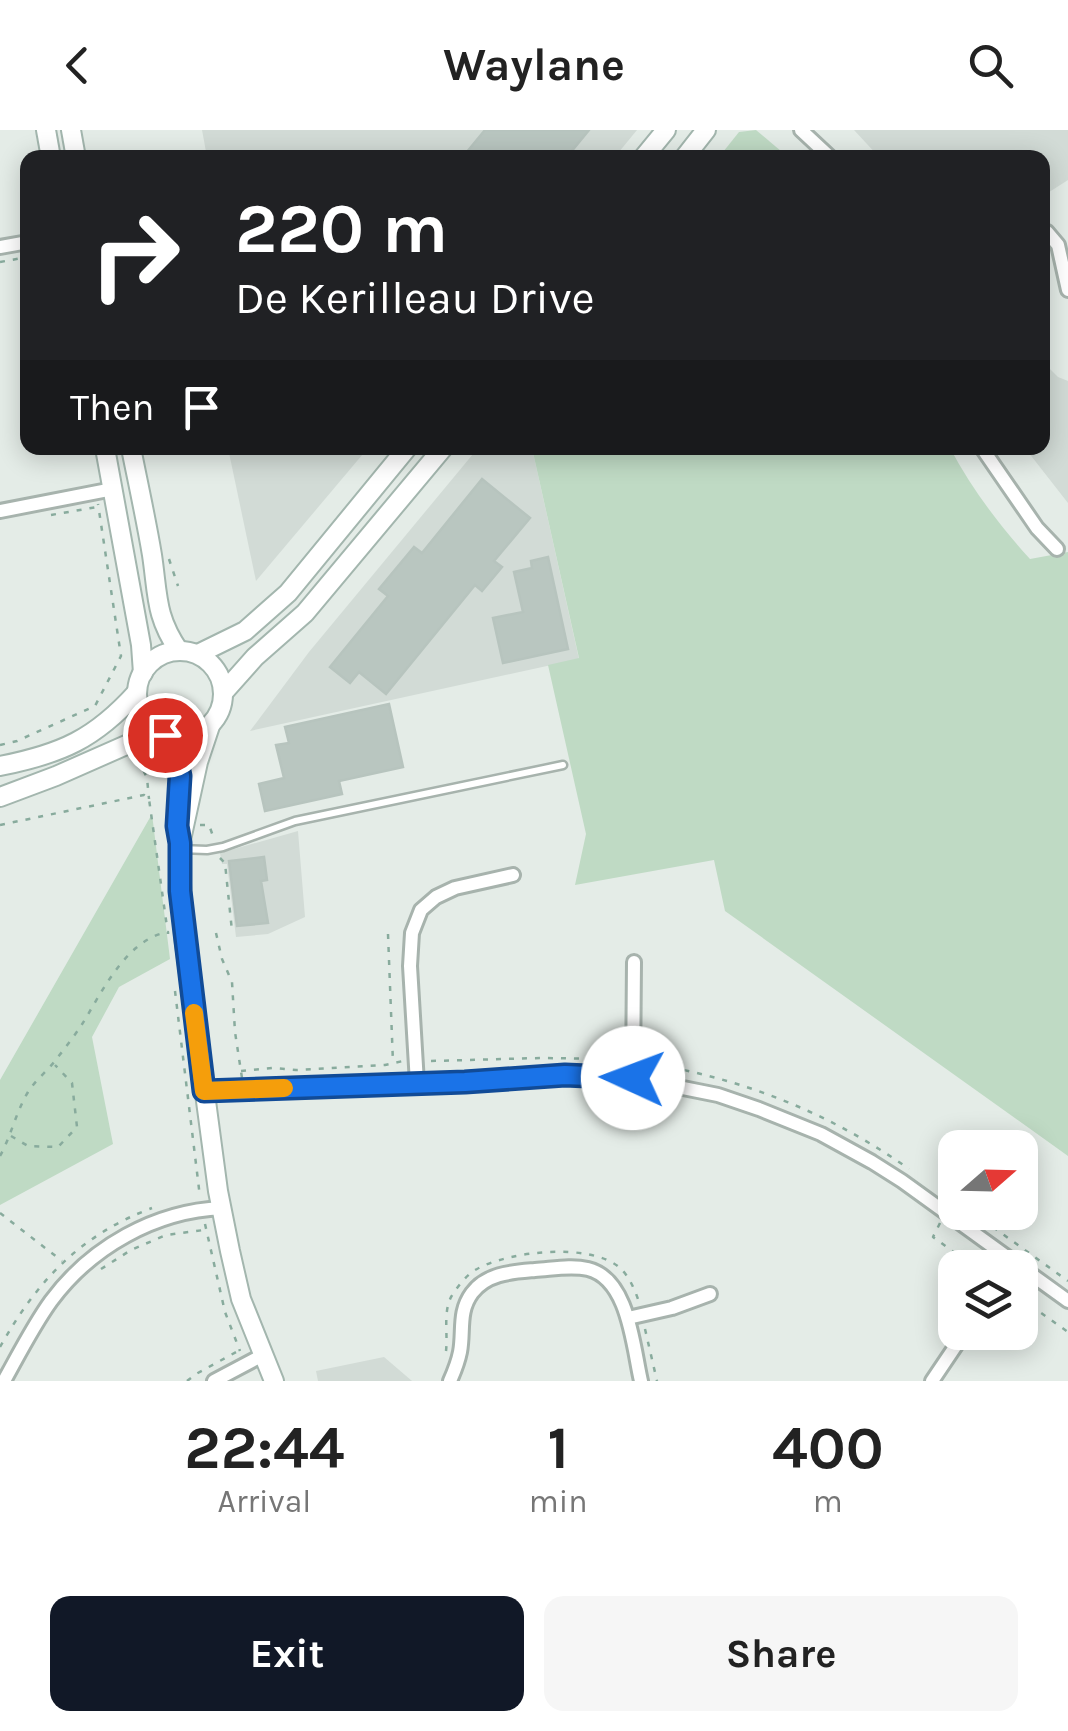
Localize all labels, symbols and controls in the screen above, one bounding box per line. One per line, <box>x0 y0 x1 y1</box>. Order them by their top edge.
icon: back <box>50 38 105 93</box>
icon: search <box>963 38 1018 93</box>
text: Waylane <box>443 39 625 91</box>
text: 220 m <box>235 188 448 270</box>
icon: right <box>70 190 200 320</box>
text: De Kerilleau Drive <box>235 272 595 324</box>
icon: arrive <box>174 380 229 435</box>
text: Then <box>70 385 154 430</box>
pin <box>123 693 208 778</box>
icon: arrive <box>138 708 193 763</box>
position arrow <box>581 1026 685 1130</box>
north arrow <box>938 1130 1038 1230</box>
map controls <box>938 1130 1038 1350</box>
button: layers <box>938 1250 1038 1350</box>
text: 22:44 <box>184 1413 345 1483</box>
text: 1 <box>548 1413 569 1483</box>
text: 400 <box>772 1413 884 1483</box>
text: Arrival <box>218 1483 311 1520</box>
text: min <box>529 1483 588 1520</box>
text: m <box>813 1483 843 1520</box>
button: Exit <box>50 1596 524 1711</box>
button: Share <box>544 1596 1018 1711</box>

